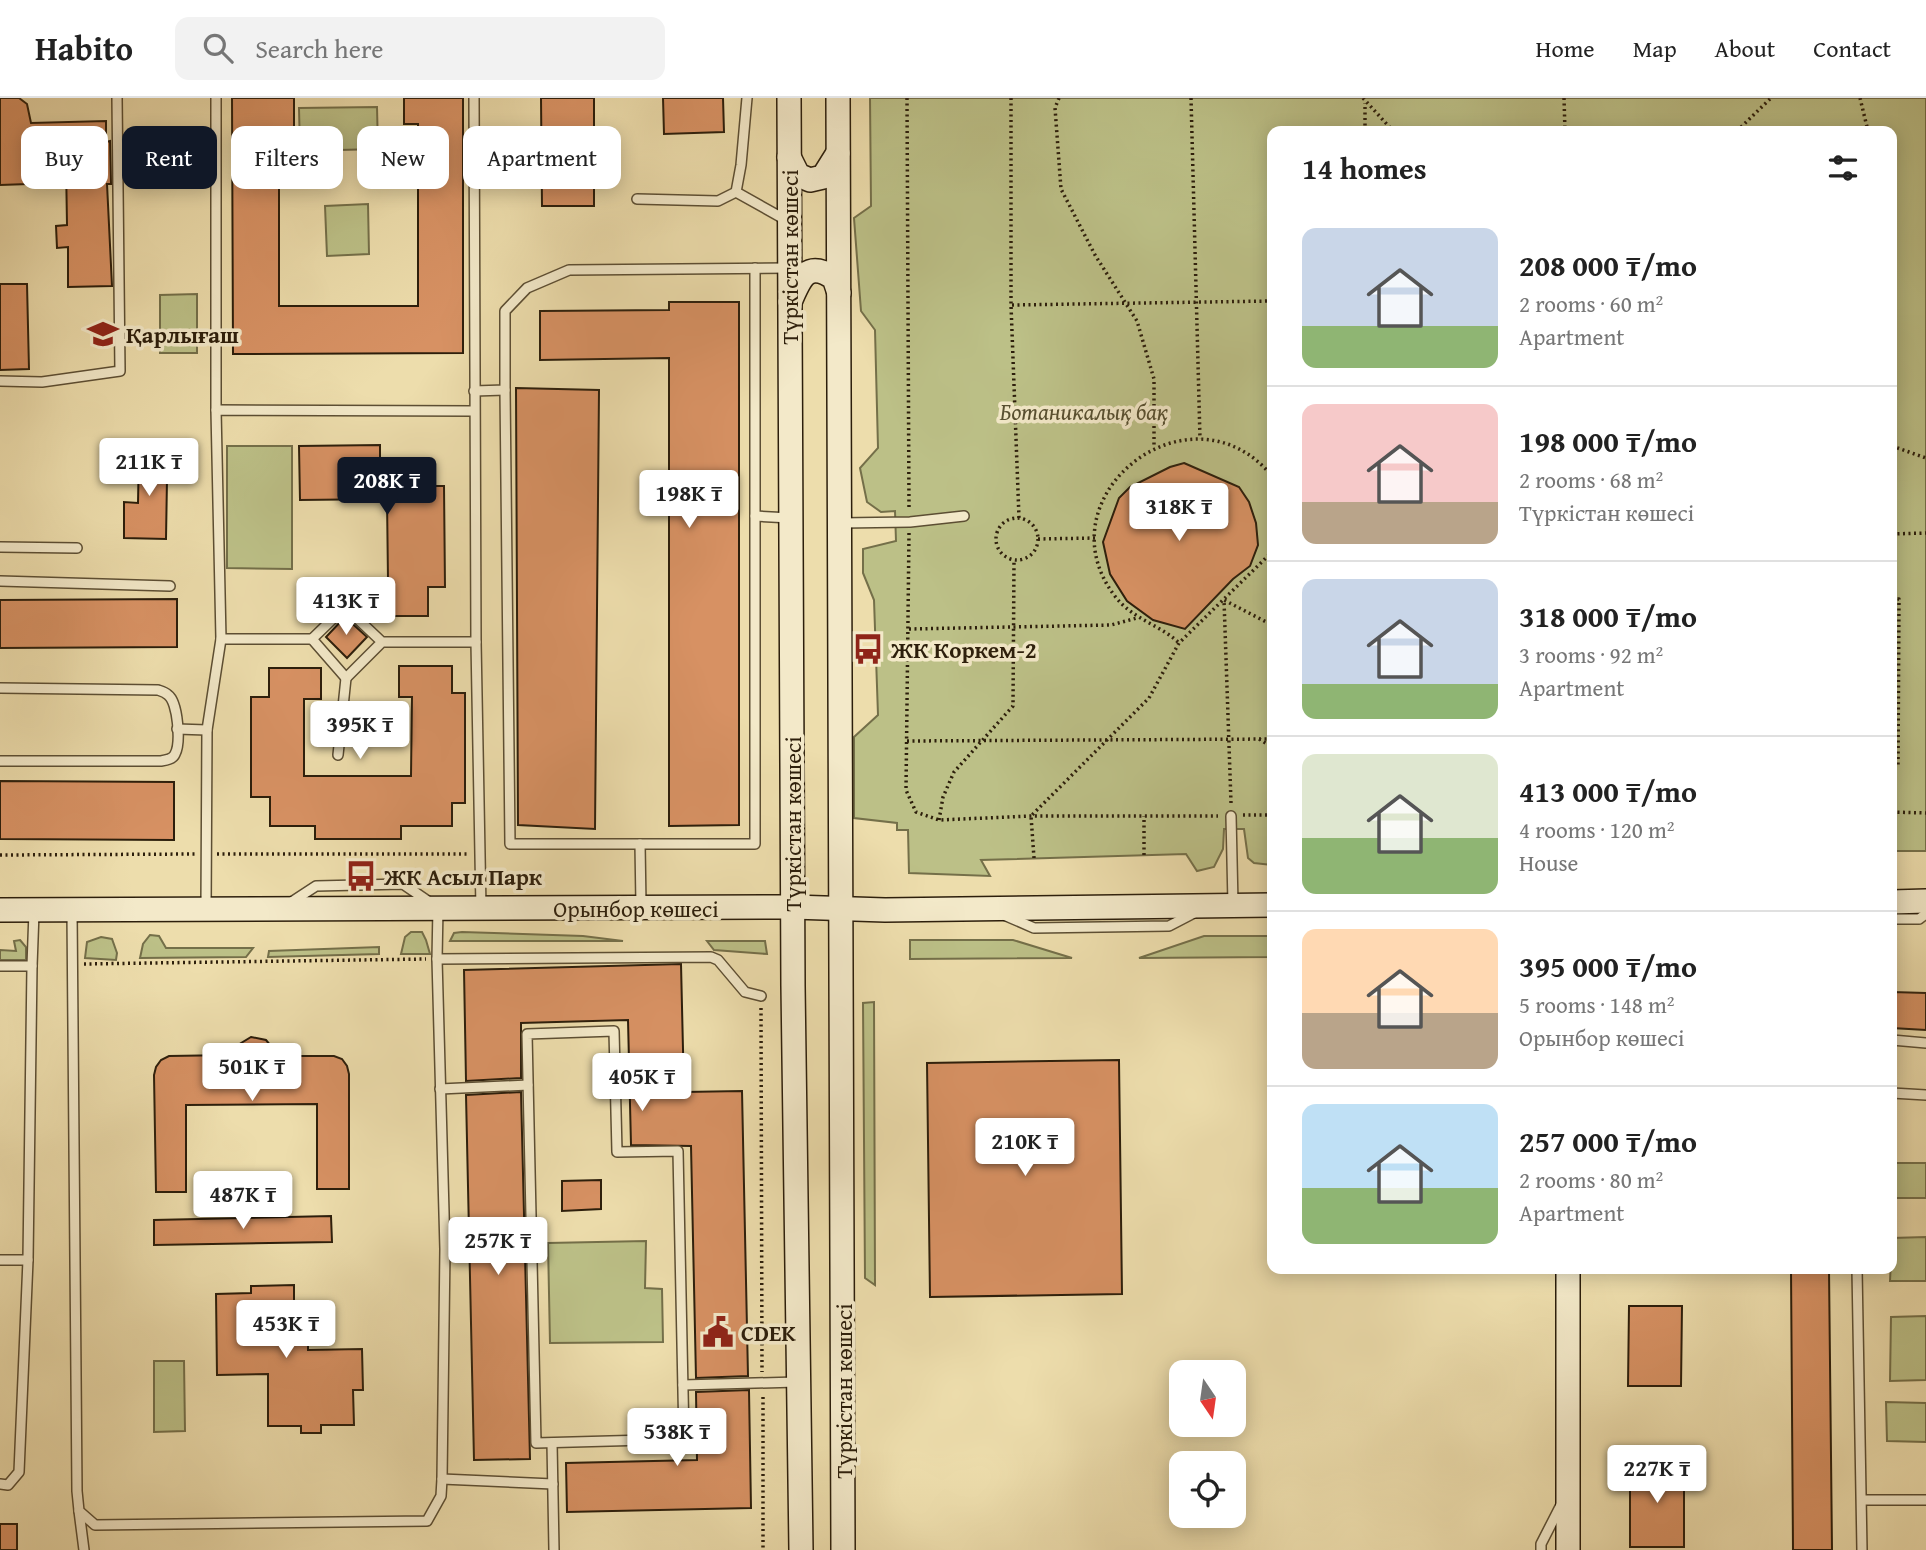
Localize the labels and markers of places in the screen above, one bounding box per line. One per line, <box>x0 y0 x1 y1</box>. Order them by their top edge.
school or university icon: Қарлығаш <box>86 317 120 351</box>
place label: Қарлығаш <box>126 318 239 351</box>
pin: 211K ₸ <box>92 438 206 498</box>
pin: 208K ₸ <box>330 458 444 517</box>
pin: 198K ₸ <box>632 470 746 530</box>
pin: 318K ₸ <box>1122 484 1236 543</box>
pin: 413K ₸ <box>289 578 403 637</box>
bus stop icon: ЖК Коркем-2 <box>851 632 885 666</box>
place label: ЖК Коркем-2 <box>890 633 1037 666</box>
pin: 395K ₸ <box>303 702 417 761</box>
bus stop icon: ЖК Асыл Парк <box>344 859 378 893</box>
place label: ЖК Асыл Парк <box>383 860 543 893</box>
pin: 501K ₸ <box>195 1044 309 1103</box>
pin: 405K ₸ <box>585 1054 699 1113</box>
pin: 210K ₸ <box>968 1118 1082 1178</box>
pin: 487K ₸ <box>186 1172 300 1231</box>
pin: 257K ₸ <box>441 1218 555 1277</box>
pin: 453K ₸ <box>229 1300 343 1360</box>
public building icon: CDEK <box>701 1315 735 1349</box>
place label: CDEK <box>741 1316 796 1349</box>
pin: 538K ₸ <box>620 1408 734 1468</box>
pin: 227K ₸ <box>1600 1446 1714 1505</box>

